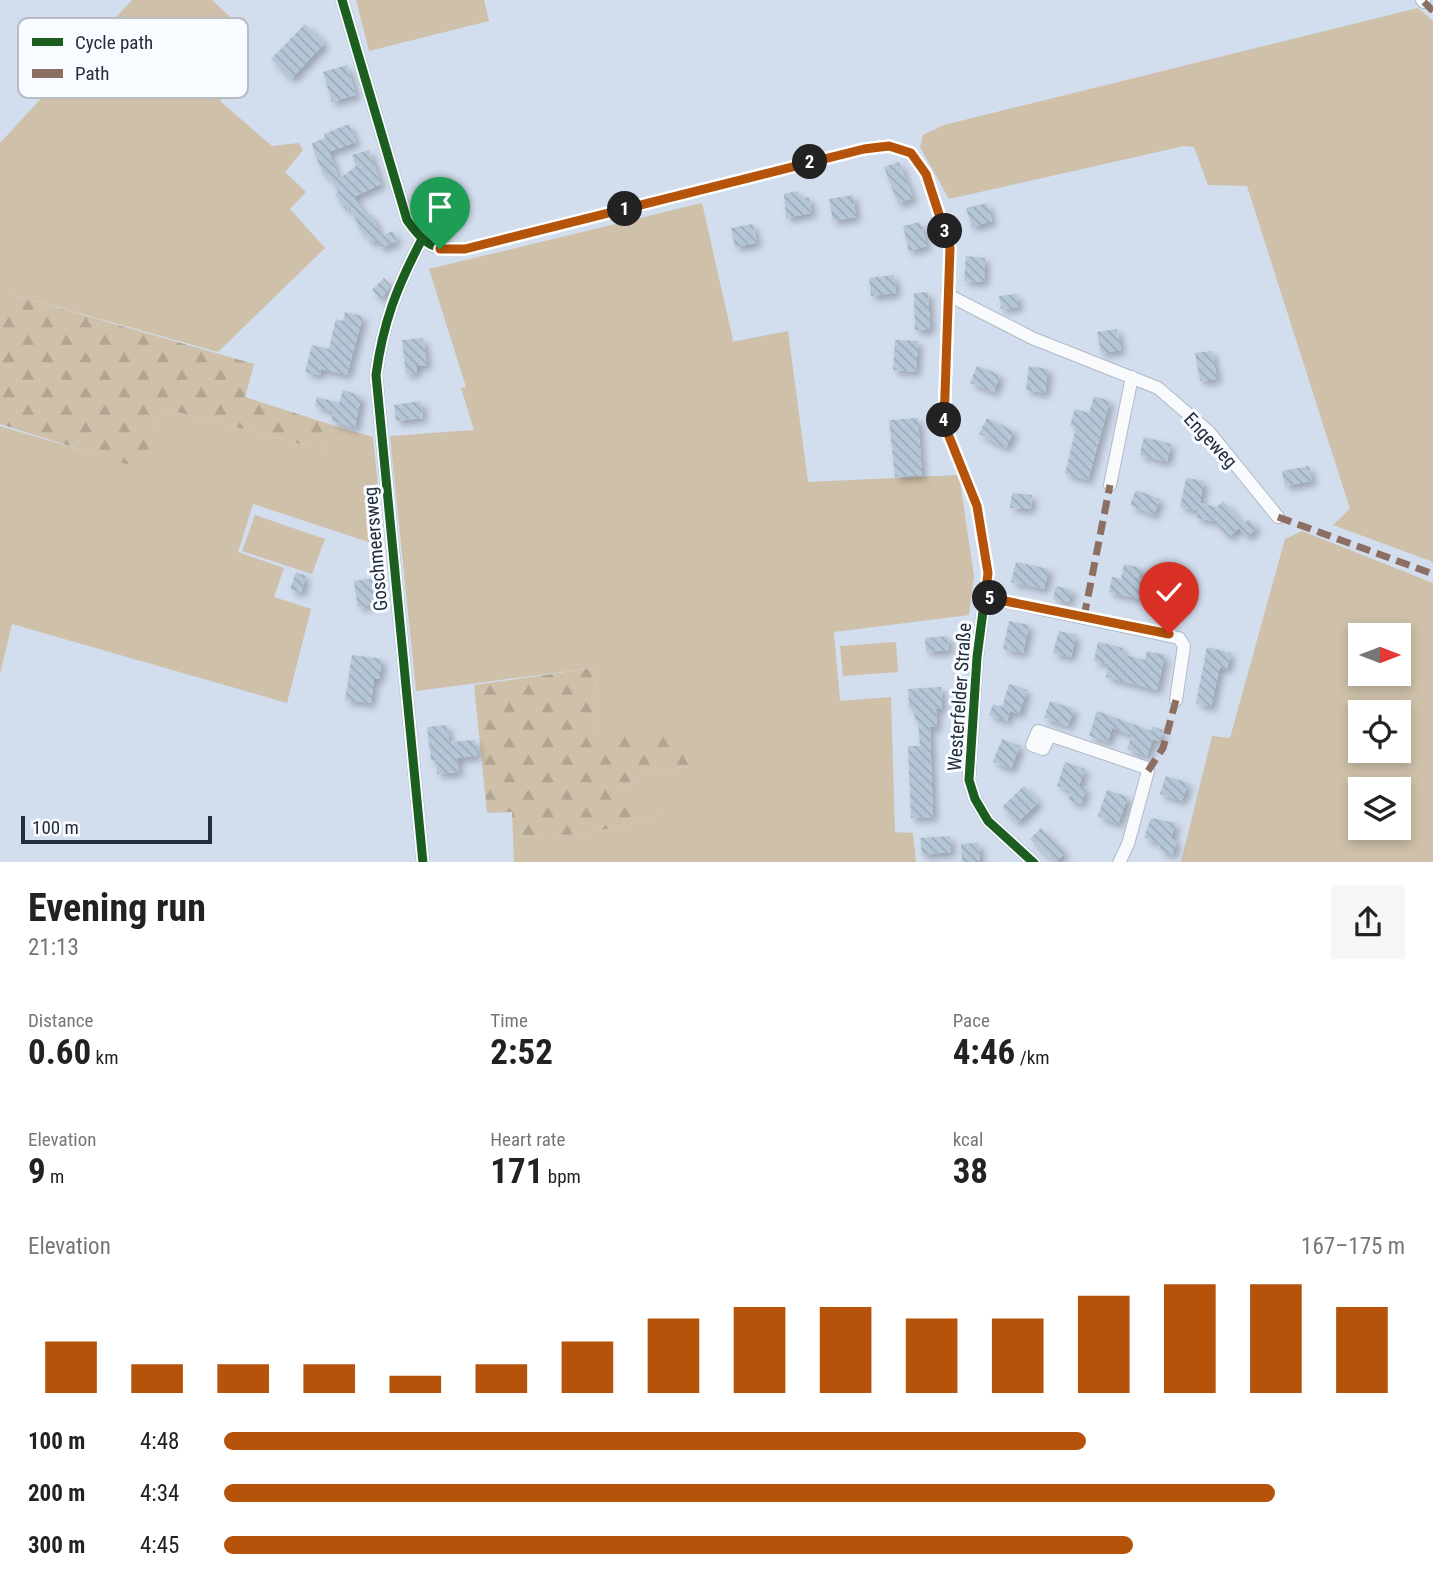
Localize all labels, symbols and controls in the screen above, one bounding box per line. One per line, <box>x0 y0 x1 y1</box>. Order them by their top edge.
legend <box>18 18 248 98</box>
text: Cycle path <box>75 31 153 54</box>
text: Path <box>75 62 109 85</box>
pin: 2 <box>792 144 828 180</box>
text: 2 <box>805 150 814 173</box>
pin <box>410 177 470 249</box>
icon: arrive <box>421 188 459 226</box>
pin: 1 <box>608 192 642 227</box>
text: 1 <box>620 197 629 220</box>
pin: 3 <box>928 214 962 248</box>
text: 3 <box>940 219 949 242</box>
pin: 4 <box>926 402 962 438</box>
text: 4 <box>939 408 948 431</box>
street label: Engeweg <box>1179 408 1242 473</box>
street label: Goschmeersweg <box>359 486 392 612</box>
pin <box>1139 562 1199 634</box>
icon: check <box>1150 573 1188 611</box>
pin: 5 <box>972 580 1007 616</box>
text: 5 <box>985 586 994 609</box>
street label: Westerfelder Straße <box>943 622 976 772</box>
north arrow <box>1348 623 1410 686</box>
map controls <box>1348 623 1411 840</box>
button: locate <box>1348 700 1411 763</box>
button: layers <box>1348 777 1411 840</box>
scale bar <box>21 814 212 845</box>
text: 100 m <box>32 816 79 839</box>
button: share <box>1331 885 1405 959</box>
text: Evening run <box>28 886 206 930</box>
text: 21:13 <box>28 934 79 961</box>
text: Distance <box>28 1009 93 1032</box>
text: Time <box>490 1009 528 1032</box>
text: Pace <box>953 1009 990 1032</box>
text: 0.60 <box>28 1032 91 1073</box>
text: 2:52 <box>490 1032 553 1073</box>
text: 4:46 <box>953 1032 1015 1073</box>
text: km <box>91 1046 118 1069</box>
text: /km <box>1015 1046 1050 1069</box>
text: Elevation <box>28 1128 96 1151</box>
text: Heart rate <box>490 1128 565 1151</box>
text: kcal <box>953 1128 983 1151</box>
text: 9 <box>28 1151 46 1192</box>
text: 171 <box>490 1151 543 1192</box>
text: 38 <box>953 1151 988 1192</box>
text: m <box>46 1165 64 1188</box>
text: bpm <box>543 1165 581 1188</box>
text: Elevation <box>28 1233 111 1260</box>
text: 167–175 m <box>1301 1233 1405 1260</box>
text: 100 m <box>28 1428 85 1455</box>
text: 4:48 <box>140 1428 179 1455</box>
text: 200 m <box>28 1480 85 1507</box>
text: 4:34 <box>140 1480 179 1507</box>
text: 300 m <box>28 1532 85 1559</box>
text: 4:45 <box>140 1532 179 1559</box>

